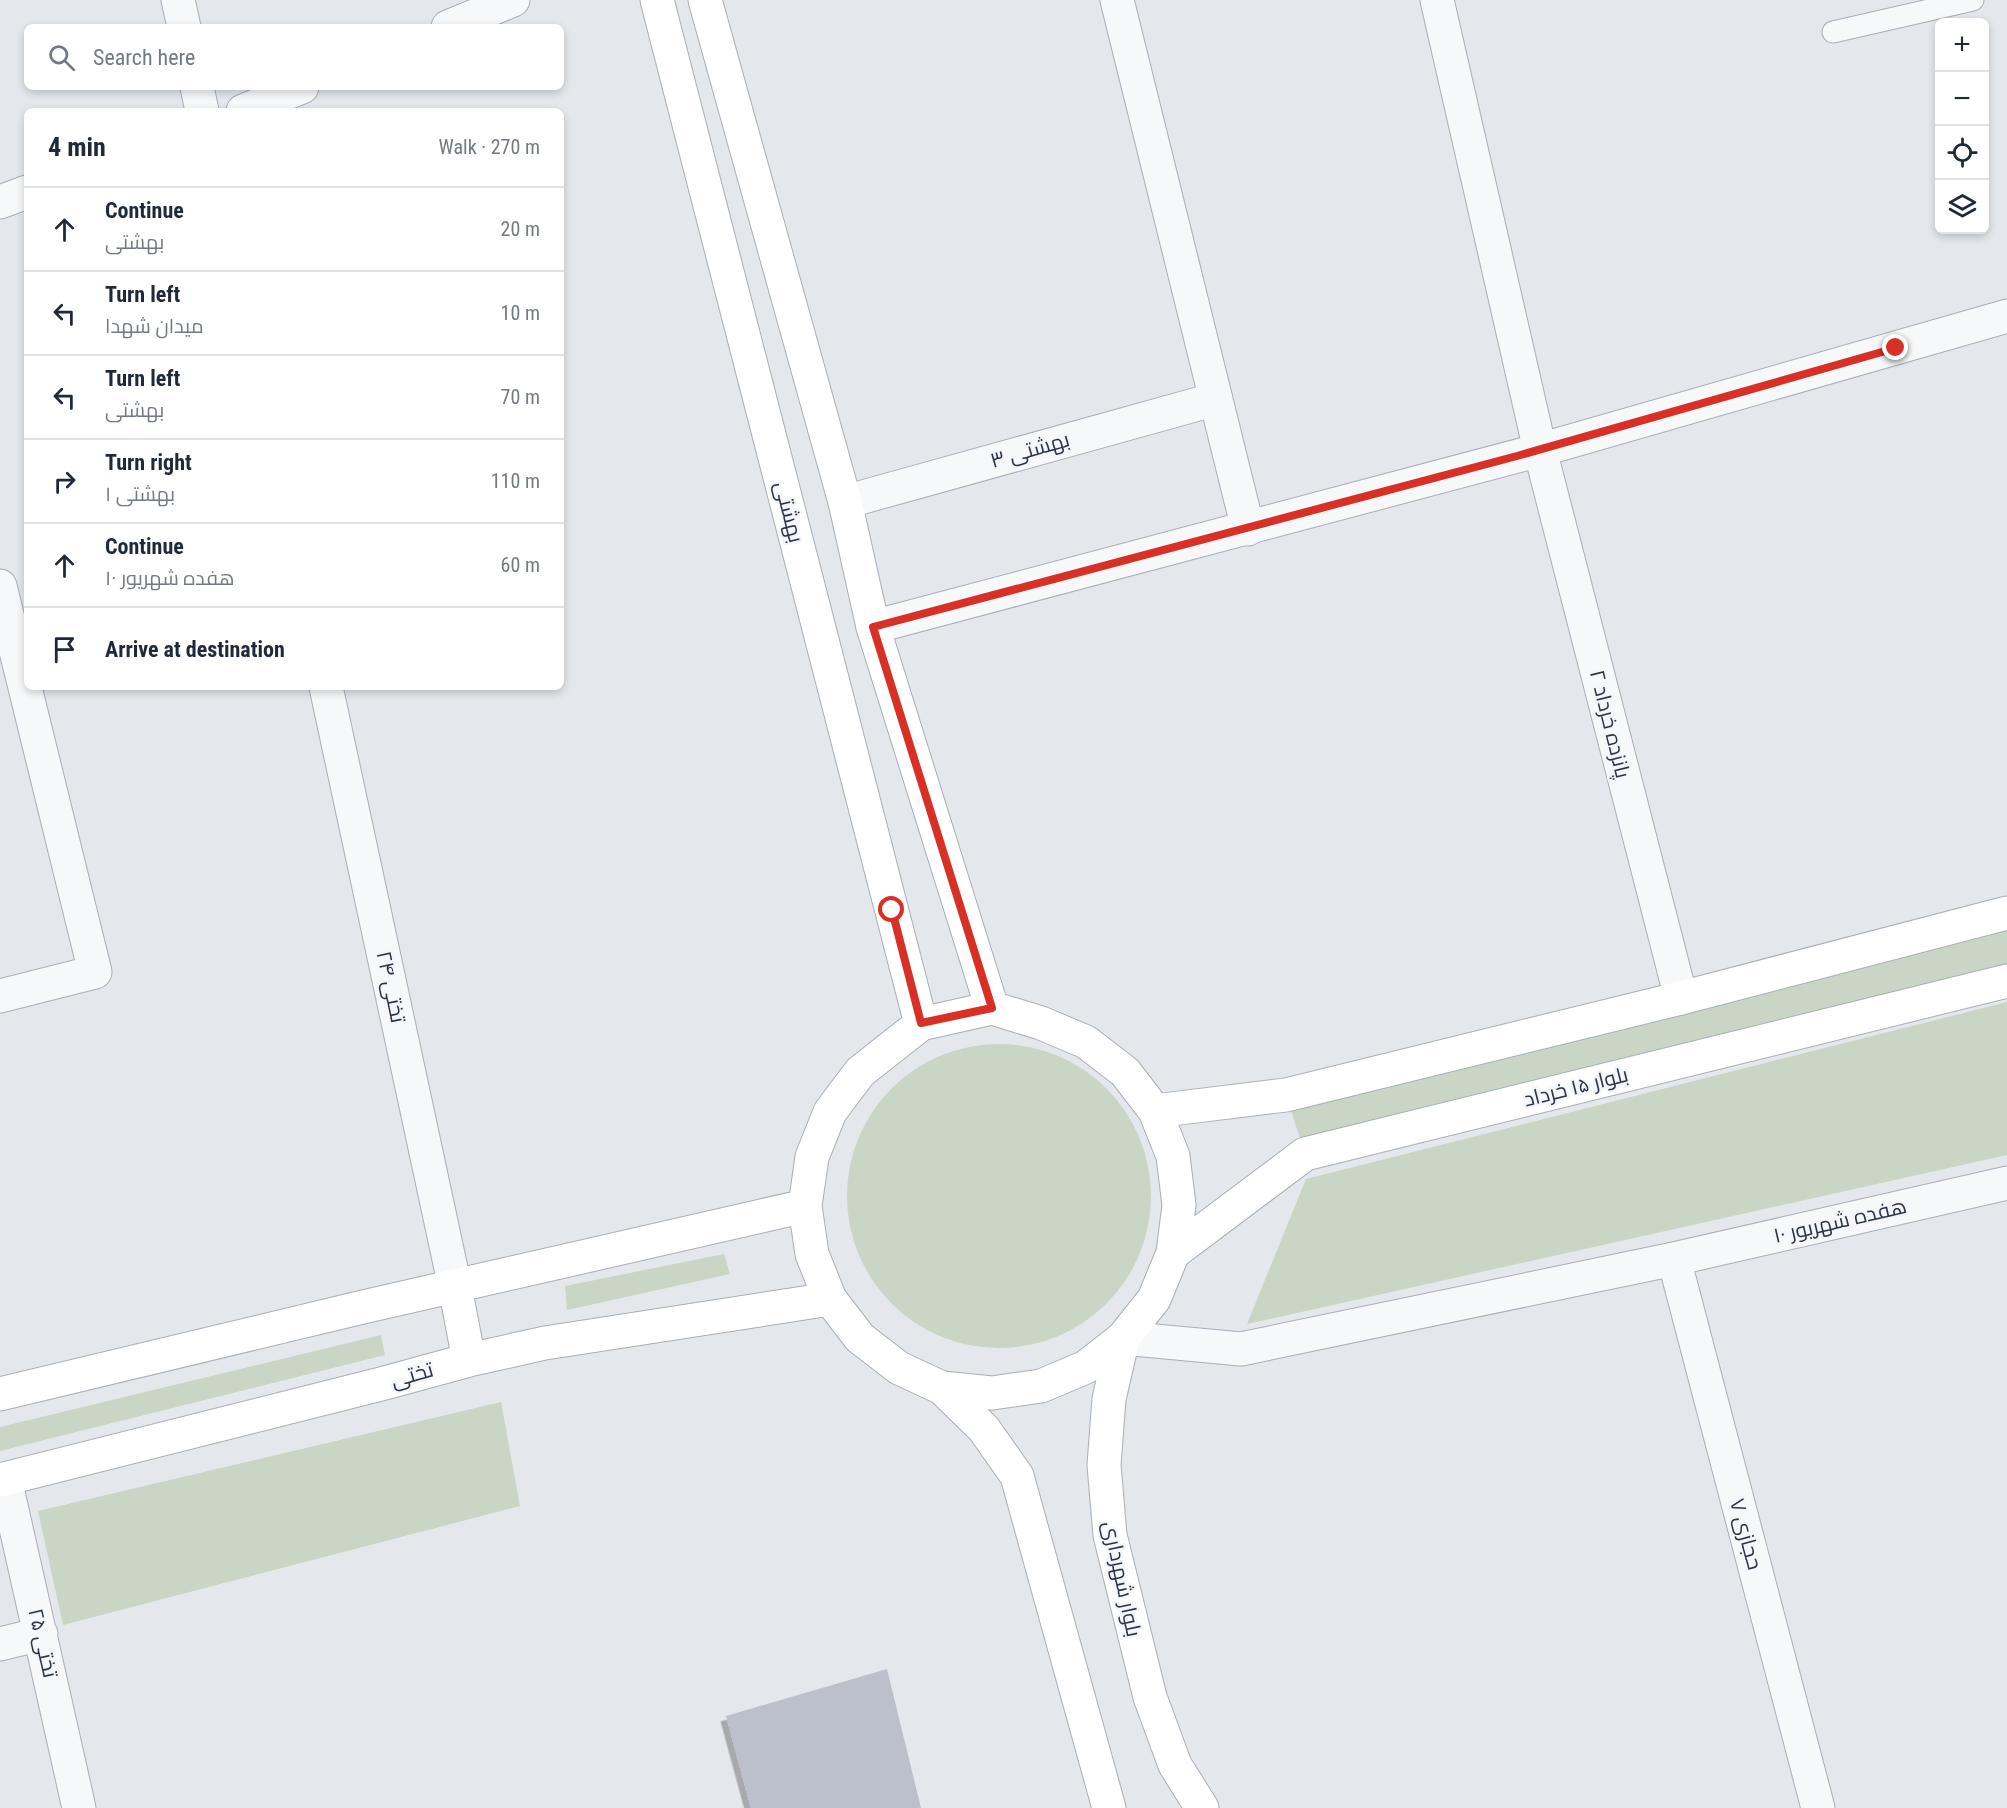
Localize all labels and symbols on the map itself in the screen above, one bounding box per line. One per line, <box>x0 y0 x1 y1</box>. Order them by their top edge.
route end <box>1882 334 1908 360</box>
street label: بهشتی ۳ <box>988 427 1073 474</box>
street label: بهشتی <box>769 479 808 545</box>
street label: پانزده خرداد ۲ <box>1583 667 1635 781</box>
route start <box>878 896 904 922</box>
street label: تختی ۲۴ <box>371 949 410 1026</box>
street label: بلوار ۱۵ خرداد <box>1521 1062 1631 1112</box>
street label: هفده شهریور ۱۰ <box>1771 1194 1909 1249</box>
street label: تختی <box>388 1357 437 1393</box>
street label: حجازی ۷ <box>1724 1496 1767 1573</box>
street label: بلوار شهرداری <box>1097 1519 1146 1639</box>
street label: تختی ۲۵ <box>22 1606 63 1681</box>

